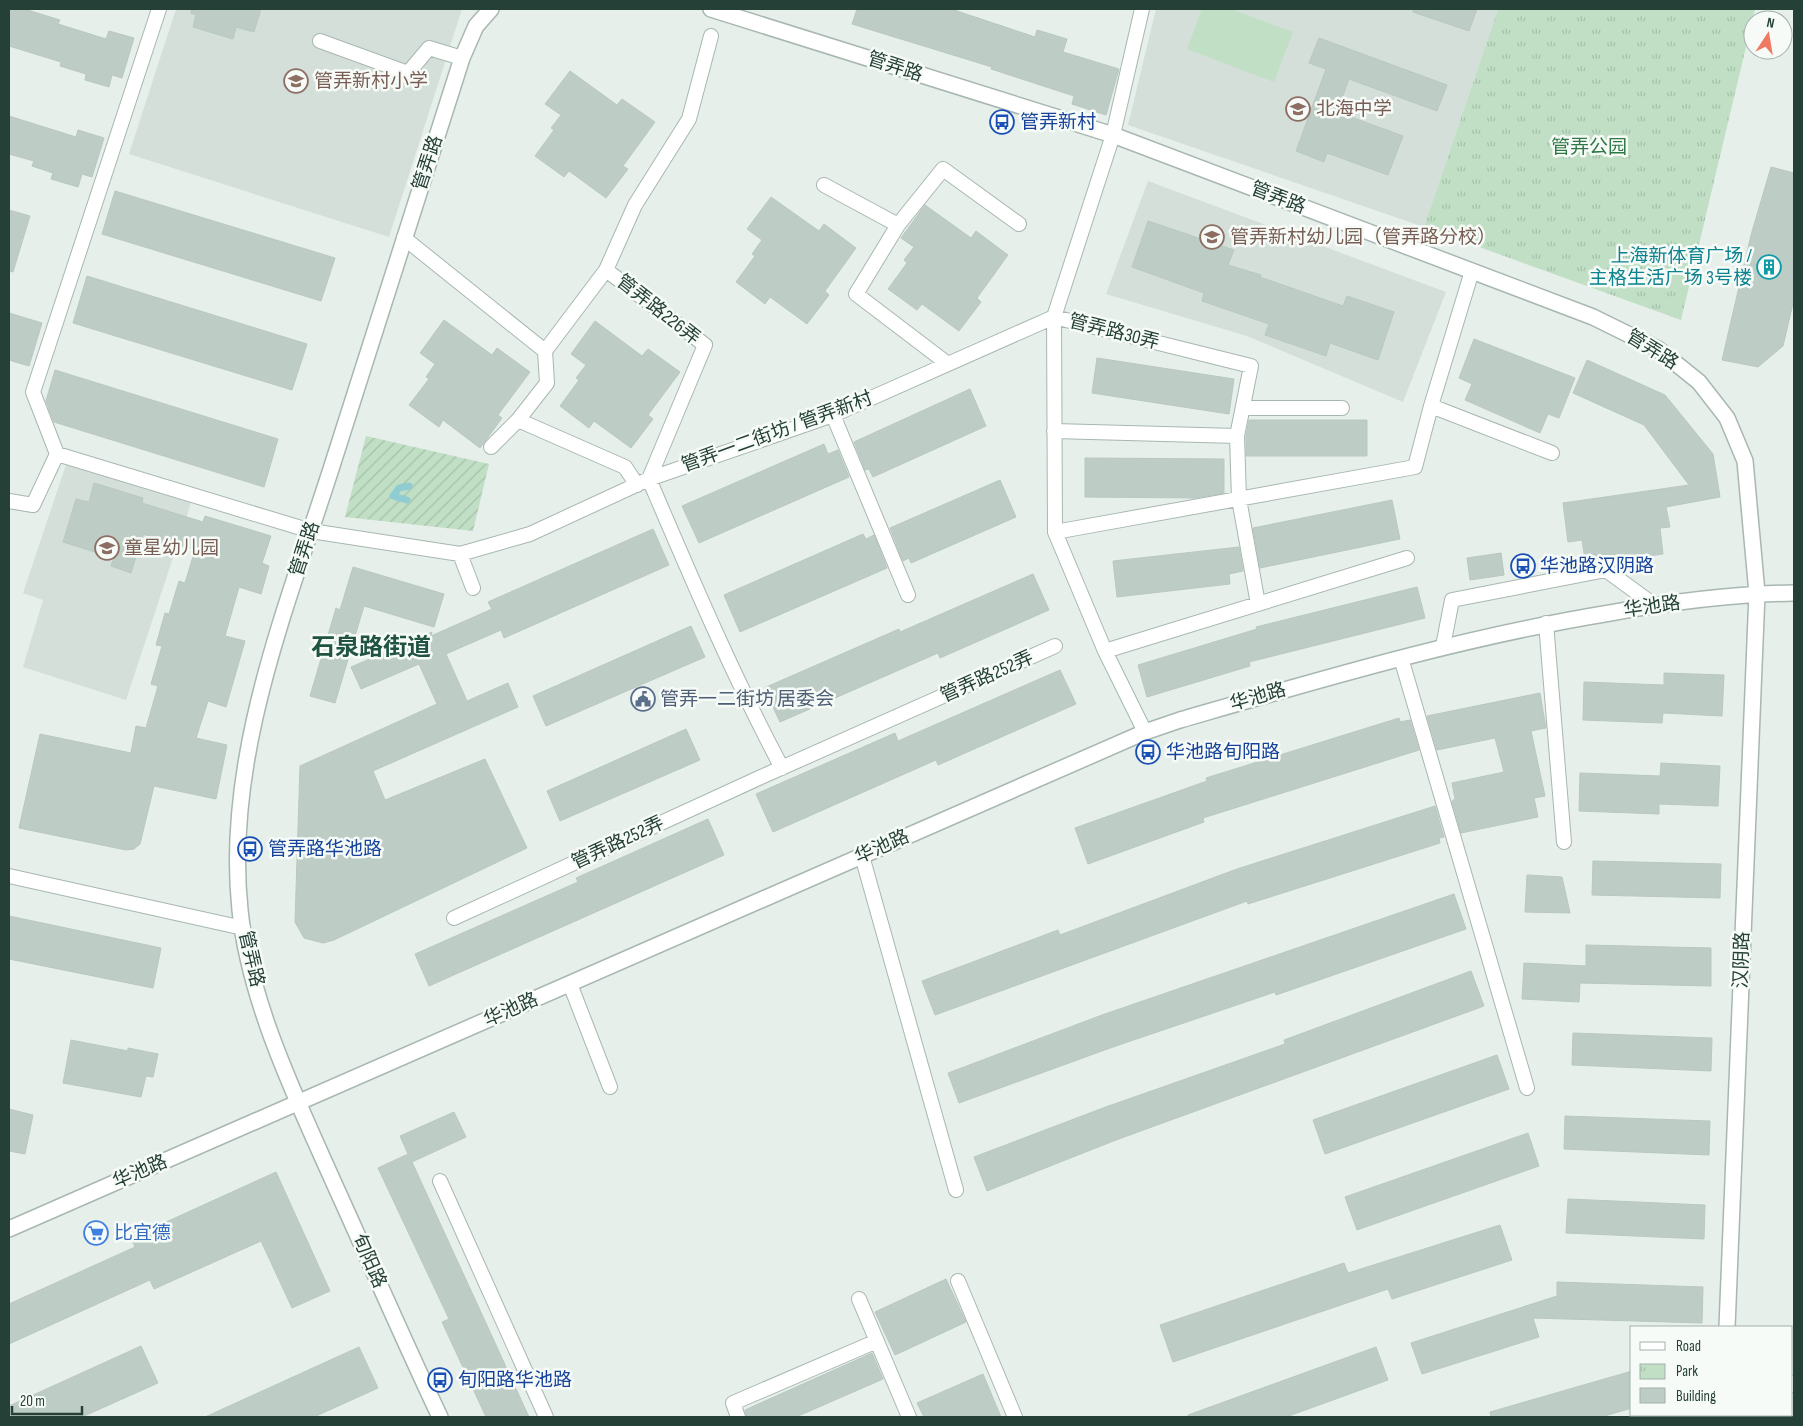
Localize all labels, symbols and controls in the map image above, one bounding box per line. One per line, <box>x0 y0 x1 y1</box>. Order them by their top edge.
north arrow <box>1743 10 1793 60</box>
text: N <box>1765 14 1776 32</box>
street label: 管弄路 <box>864 47 926 87</box>
school or university icon: 管弄新村小学 <box>283 68 309 94</box>
place label: 管弄新村小学 <box>314 70 428 93</box>
school or university icon: 北海中学 <box>1285 96 1311 122</box>
place label: 北海中学 <box>1316 98 1392 121</box>
bus stop icon: 管弄新村 <box>989 109 1015 135</box>
place label: 管弄新村 <box>1020 111 1096 134</box>
street label: 管弄路 <box>408 132 448 194</box>
park label: 管弄公园 <box>1551 136 1627 159</box>
street label: 管弄路 <box>1247 177 1309 219</box>
school or university icon: 管弄新村幼儿园（管弄路分校） <box>1199 224 1225 250</box>
place label: 管弄新村幼儿园（管弄路分校） <box>1230 226 1496 249</box>
place label: 上海新体育广场 / 主格生活广场 3号楼 <box>1589 245 1752 290</box>
building icon: 上海新体育广场 / 主格生活广场 3号楼 <box>1756 254 1782 280</box>
street label: 管弄路226弄 <box>612 270 704 350</box>
street label: 管弄路30弄 <box>1066 310 1162 354</box>
street label: 管弄路 <box>1622 325 1682 375</box>
street label: 管弄一二街坊 / 管弄新村 <box>678 387 876 477</box>
street label: 管弄路 <box>285 518 325 580</box>
school or university icon: 童星幼儿园 <box>94 535 120 561</box>
place label: 童星幼儿园 <box>124 537 219 560</box>
bus stop icon: 华池路汉阴路 <box>1510 553 1536 579</box>
place label: 华池路汉阴路 <box>1540 555 1654 578</box>
street label: 华池路 <box>1622 592 1682 622</box>
district label: 石泉路街道 <box>311 633 431 662</box>
street label: 管弄路252弄 <box>937 646 1037 708</box>
street label: 华池路 <box>1227 678 1289 716</box>
public building icon: 管弄一二街坊 居委会 <box>630 686 656 712</box>
place label: 管弄一二街坊 居委会 <box>660 688 834 711</box>
bus stop icon: 华池路旬阳路 <box>1135 739 1161 765</box>
place label: 华池路旬阳路 <box>1166 741 1280 764</box>
street label: 管弄路252弄 <box>568 812 668 874</box>
street label: 华池路 <box>851 825 913 869</box>
bus stop icon: 管弄路华池路 <box>237 836 263 862</box>
place label: 管弄路华池路 <box>268 838 382 861</box>
street label: 管弄路 <box>233 929 269 989</box>
street label: 汉阴路 <box>1730 931 1754 989</box>
street label: 华池路 <box>480 988 542 1032</box>
street label: 华池路 <box>109 1150 171 1194</box>
supermarket icon: 比宜德 <box>83 1220 109 1246</box>
place label: 比宜德 <box>114 1222 171 1245</box>
street label: 旬阳路 <box>347 1230 391 1292</box>
legend <box>1630 1326 1793 1416</box>
text: Road <box>1676 1337 1701 1356</box>
text: Park <box>1676 1362 1698 1381</box>
bus stop icon: 旬阳路华池路 <box>427 1367 453 1393</box>
place label: 旬阳路华池路 <box>458 1369 572 1392</box>
scale bar <box>12 1384 82 1416</box>
text: Building <box>1676 1387 1716 1406</box>
text: 20 m <box>20 1392 45 1411</box>

